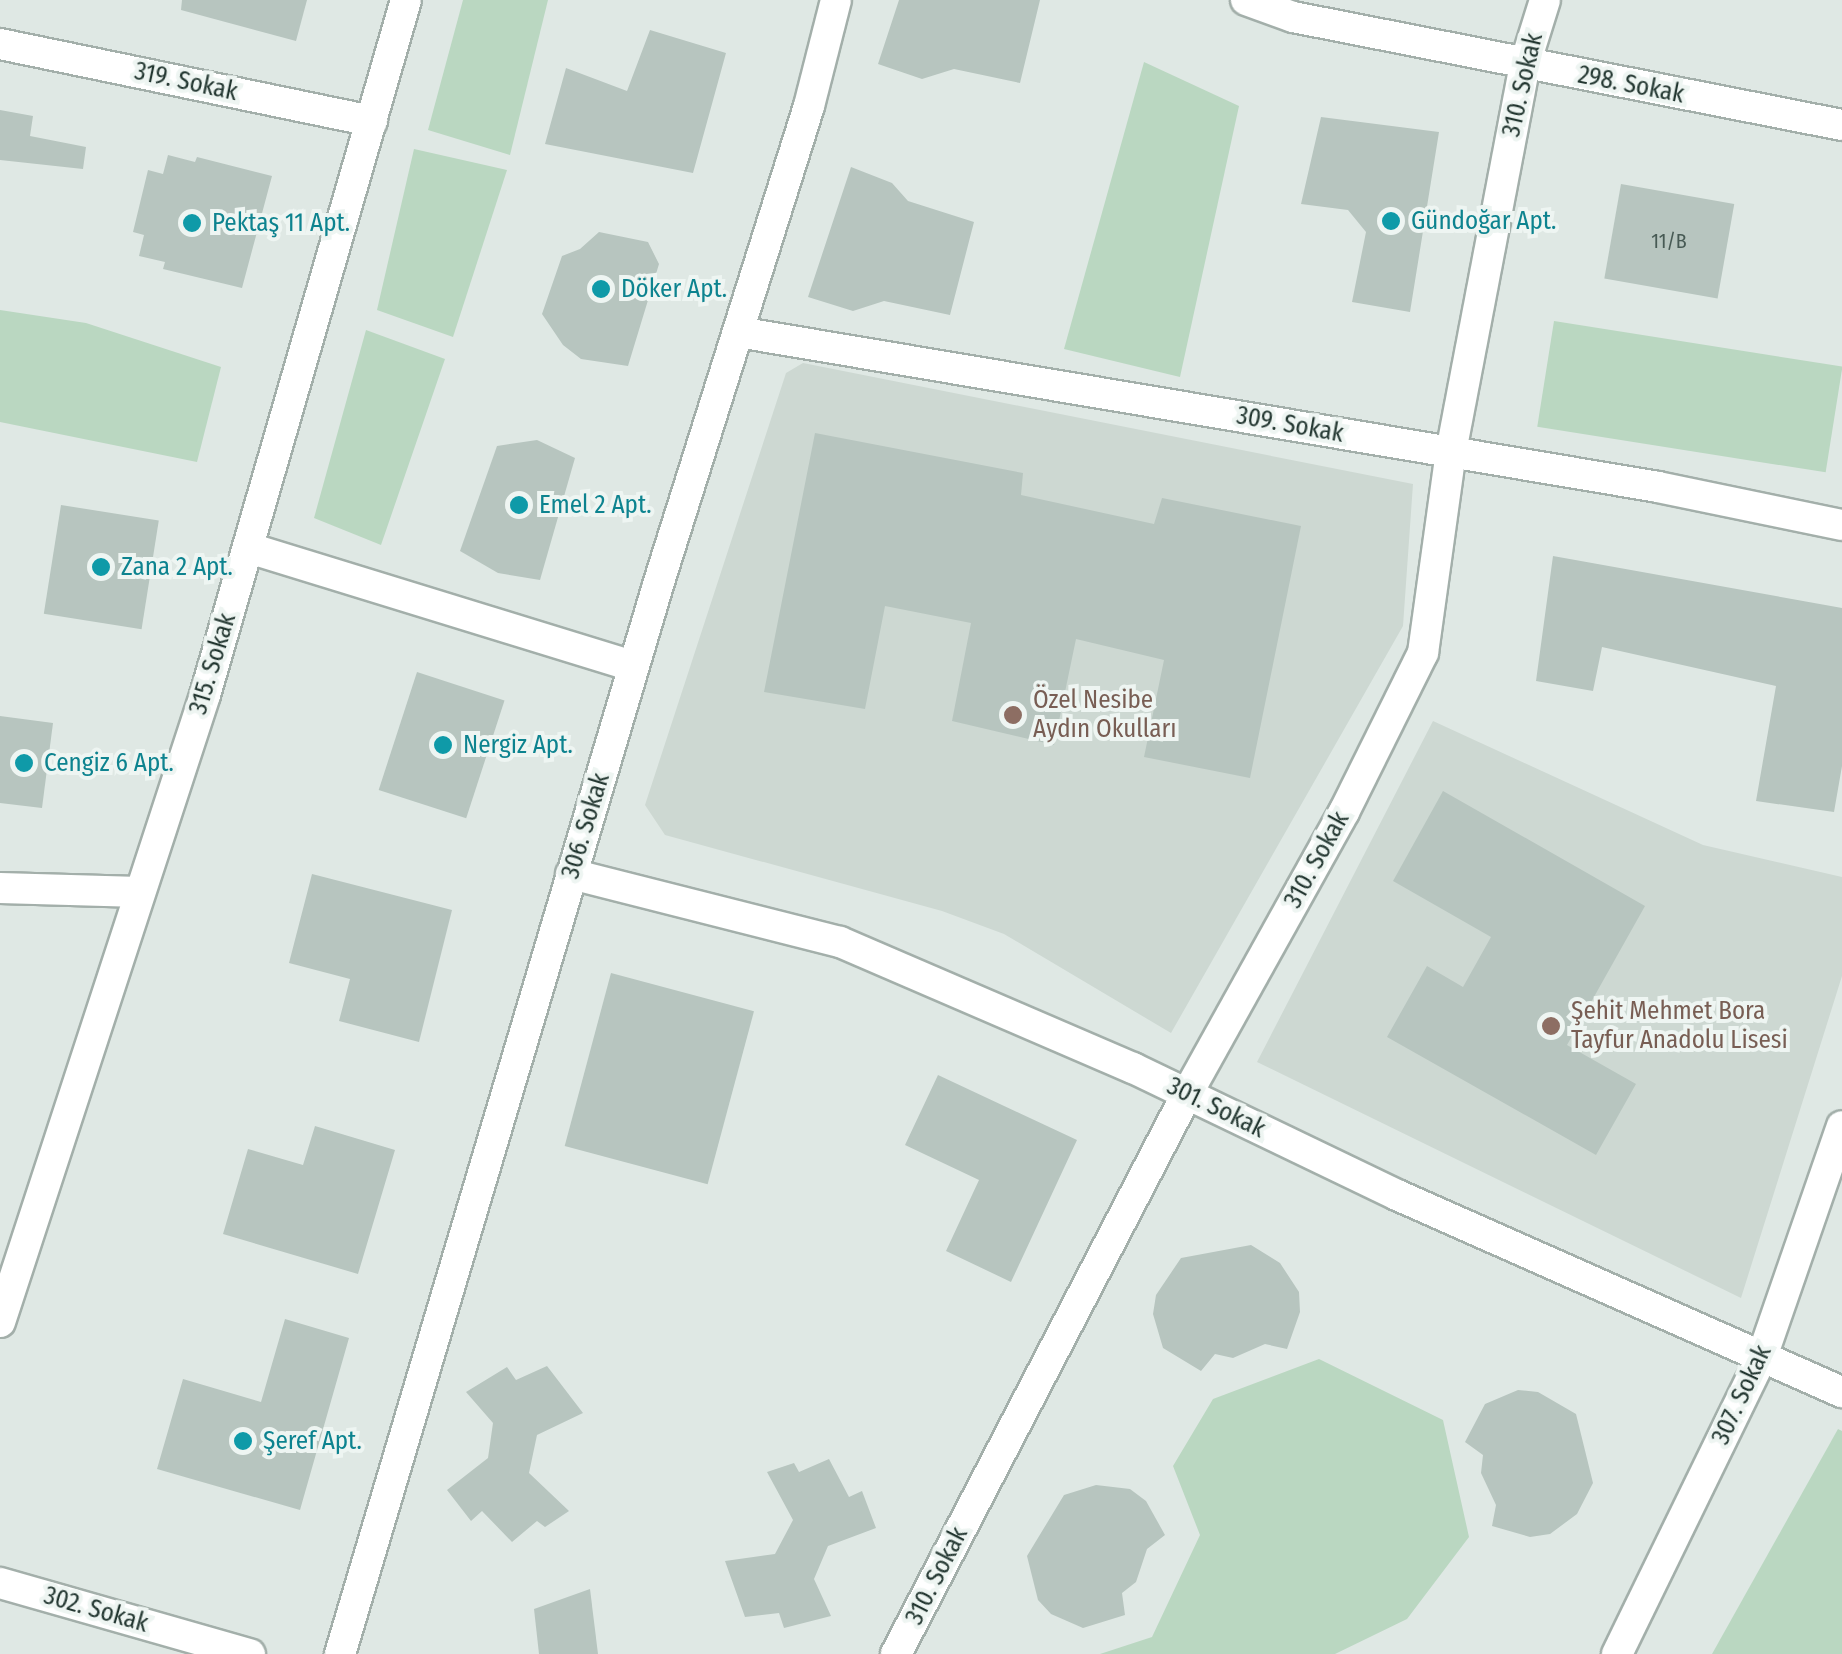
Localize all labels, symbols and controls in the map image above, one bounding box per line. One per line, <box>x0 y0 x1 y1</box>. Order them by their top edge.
street label: 310. Sokak <box>1497 30 1549 140</box>
street label: 319. Sokak <box>132 56 240 108</box>
street label: 298. Sokak <box>1575 60 1687 110</box>
place label: Gündoğar Apt. <box>1411 206 1556 236</box>
place label: Pektaş 11 Apt. <box>212 208 350 238</box>
marker: Gündoğar Apt. <box>1380 210 1402 232</box>
marker: Pektaş 11 Apt. <box>181 212 203 234</box>
house number: 11/B <box>1651 229 1687 253</box>
place label: Döker Apt. <box>621 274 727 304</box>
marker: Döker Apt. <box>590 278 612 300</box>
street label: 309. Sokak <box>1234 401 1346 449</box>
place label: Emel 2 Apt. <box>539 490 651 520</box>
marker: Emel 2 Apt. <box>508 494 530 516</box>
place label: Zana 2 Apt. <box>121 552 233 582</box>
marker: Zana 2 Apt. <box>90 556 112 578</box>
street label: 315. Sokak <box>183 610 243 718</box>
place label: Özel Nesibe Aydın Okulları <box>1033 686 1177 745</box>
marker: Özel Nesibe Aydın Okulları <box>1002 704 1024 726</box>
place label: Nergiz Apt. <box>463 730 573 760</box>
marker: Nergiz Apt. <box>432 734 454 756</box>
place label: Cengiz 6 Apt. <box>44 748 174 778</box>
marker: Cengiz 6 Apt. <box>13 752 35 774</box>
street label: 306. Sokak <box>556 770 616 882</box>
street label: 310. Sokak <box>1278 807 1356 913</box>
place label: Şehit Mehmet Bora Tayfur Anadolu Lisesi <box>1571 997 1788 1056</box>
marker: Şehit Mehmet Bora Tayfur Anadolu Lisesi <box>1540 1015 1562 1037</box>
street label: 301. Sokak <box>1162 1071 1270 1145</box>
street label: 307. Sokak <box>1706 1341 1778 1449</box>
place label: Şeref Apt. <box>263 1426 362 1456</box>
marker: Şeref Apt. <box>232 1430 254 1452</box>
street label: 310. Sokak <box>900 1522 974 1630</box>
street label: 302. Sokak <box>40 1581 152 1639</box>

